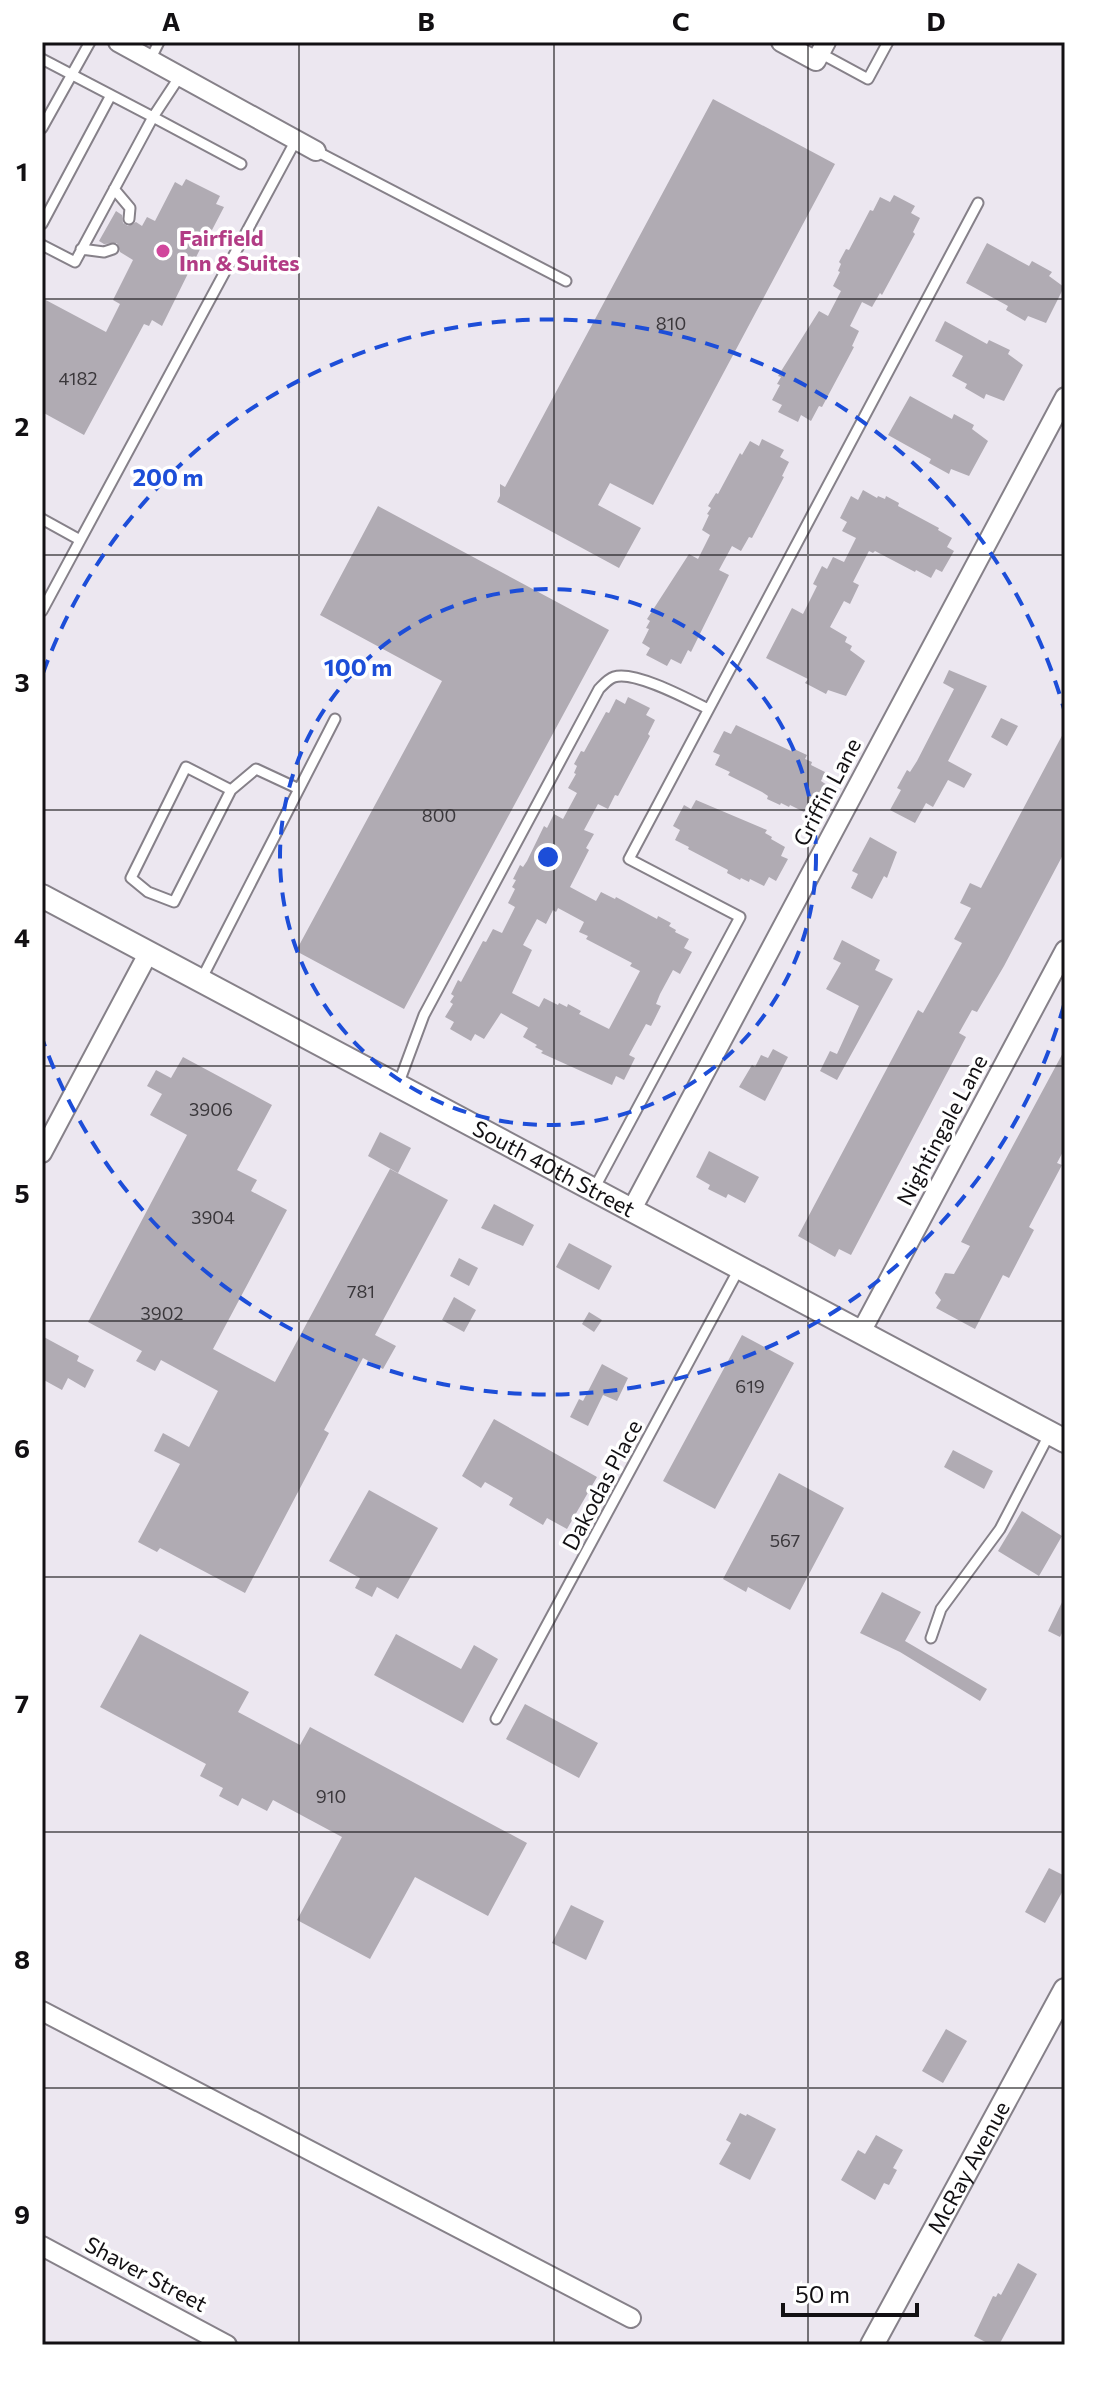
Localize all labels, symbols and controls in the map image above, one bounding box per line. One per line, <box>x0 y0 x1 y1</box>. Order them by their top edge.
text: A <box>162 5 181 36</box>
text: B <box>417 5 435 36</box>
text: C <box>672 5 690 36</box>
text: D <box>926 5 946 36</box>
text: 1 <box>16 155 28 186</box>
place label: Fairfield Inn & Suites <box>179 224 300 276</box>
marker: Fairfield Inn & Suites <box>154 242 172 260</box>
house number: 810 <box>656 312 686 334</box>
house number: 4182 <box>59 367 97 389</box>
text: 2 <box>15 410 29 441</box>
text: 200 m <box>133 462 203 491</box>
text: 100 m <box>324 652 392 681</box>
text: 3 <box>14 666 30 697</box>
street label: Griffin Lane <box>787 733 866 850</box>
house number: 800 <box>422 804 456 826</box>
centre of rings <box>534 843 562 871</box>
text: 4 <box>14 921 30 952</box>
street label: Nightingale Lane <box>890 1050 993 1210</box>
house number: 3906 <box>189 1098 233 1120</box>
street label: South 40th Street <box>468 1114 640 1222</box>
text: 5 <box>14 1177 30 1208</box>
house number: 3904 <box>191 1206 235 1228</box>
house number: 781 <box>347 1280 375 1302</box>
house number: 3902 <box>141 1302 183 1324</box>
house number: 619 <box>735 1375 765 1397</box>
street label: Dakodas Place <box>556 1415 647 1555</box>
text: 6 <box>14 1432 30 1463</box>
house number: 567 <box>770 1529 800 1551</box>
text: 7 <box>15 1687 29 1718</box>
house number: 910 <box>316 1785 346 1807</box>
text: 8 <box>14 1943 30 1974</box>
street label: McRay Avenue <box>921 2096 1015 2238</box>
text: 9 <box>14 2198 30 2229</box>
street label: Shaver Street <box>81 2230 212 2317</box>
scale bar <box>783 2267 917 2317</box>
text: 50 m <box>795 2279 850 2308</box>

